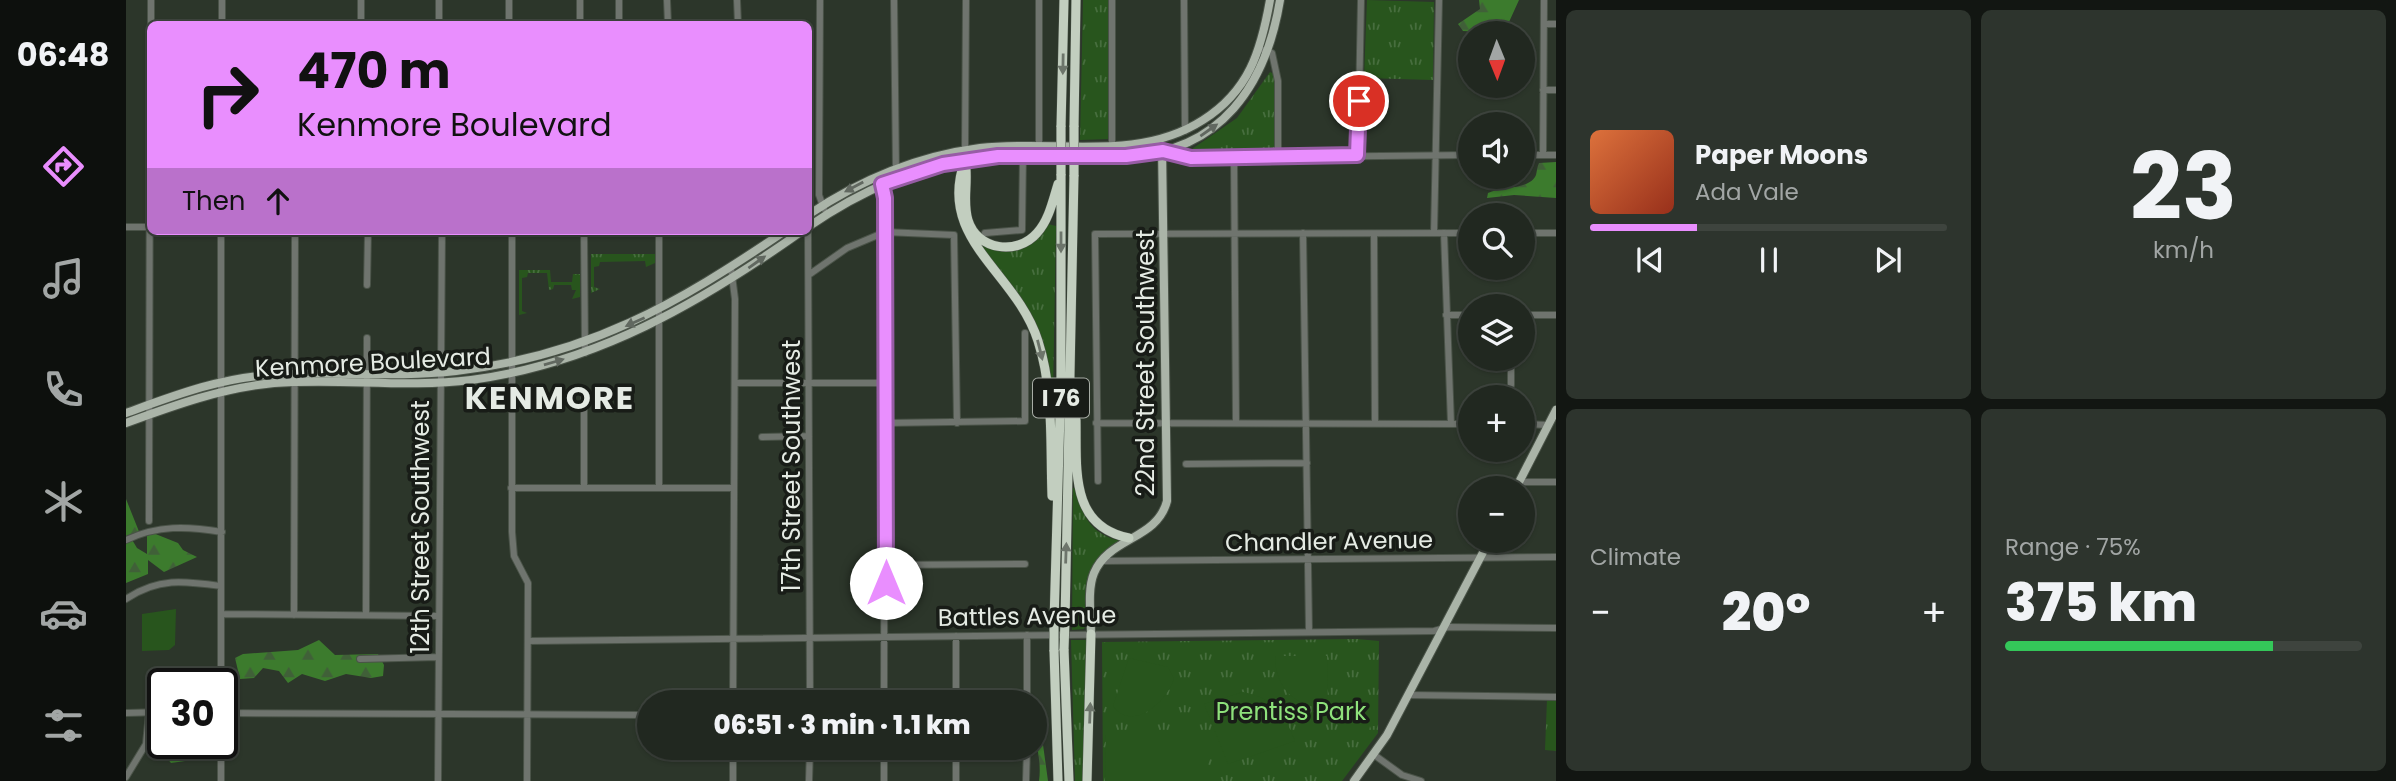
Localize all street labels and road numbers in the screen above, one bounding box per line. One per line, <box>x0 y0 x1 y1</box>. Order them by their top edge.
street label: 22nd Street Southwest <box>1129 230 1162 497</box>
street label: Kenmore Boulevard <box>254 339 492 385</box>
street label: 17th Street Southwest <box>775 340 808 592</box>
road number: I 76 <box>1033 378 1089 418</box>
street label: 12th Street Southwest <box>404 400 437 654</box>
street label: Chandler Avenue <box>1225 523 1433 559</box>
street label: Battles Avenue <box>938 598 1116 634</box>

